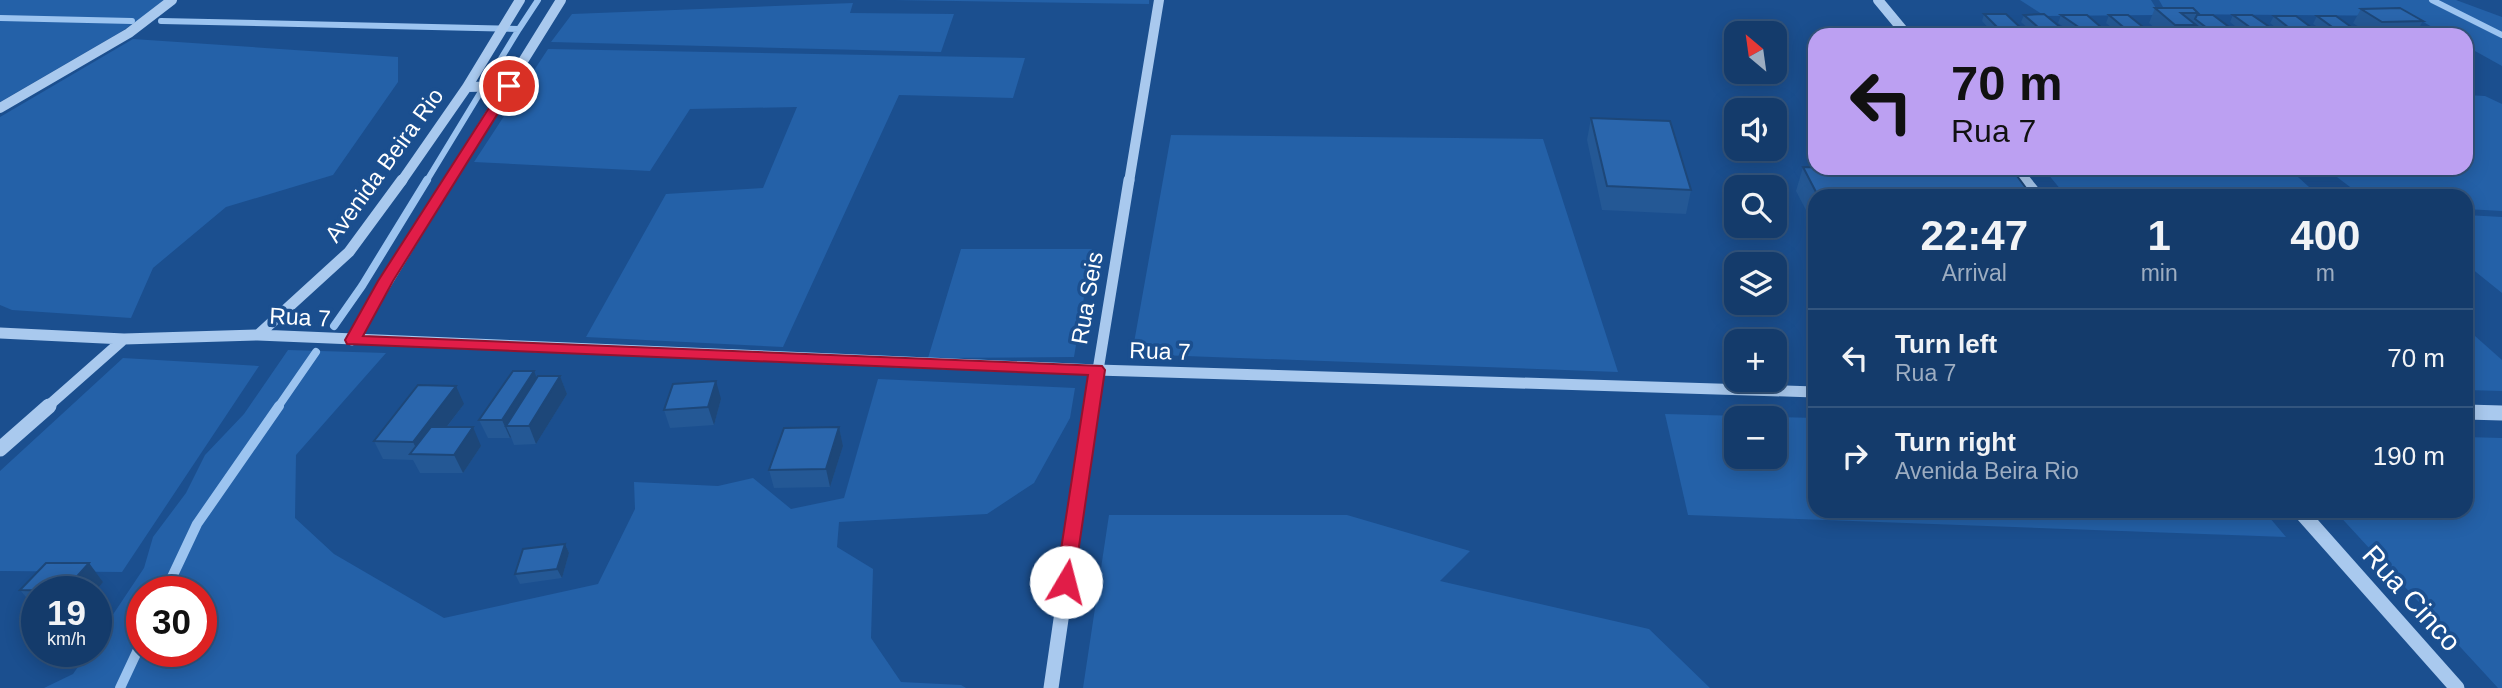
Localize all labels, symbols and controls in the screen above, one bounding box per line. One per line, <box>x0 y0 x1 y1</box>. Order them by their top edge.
north arrow <box>1724 21 1787 84</box>
map controls <box>1724 21 1787 469</box>
pin <box>479 56 539 116</box>
icon: left <box>1836 56 1927 147</box>
text: 70 m <box>1951 56 2063 110</box>
icon: arrive <box>490 67 528 105</box>
street label: Avenida Beira Rio <box>319 83 449 247</box>
button: sound <box>1724 98 1787 161</box>
text: Rua 7 <box>1951 113 2036 149</box>
button: search <box>1724 175 1787 238</box>
text: 22:47 <box>1921 212 2028 259</box>
text: 1 <box>2147 212 2171 259</box>
text: 400 <box>2290 212 2360 259</box>
street label: Rua Seis <box>1066 250 1108 346</box>
button: layers <box>1724 252 1787 315</box>
text: Arrival <box>1942 260 2007 286</box>
text: min <box>2141 260 2178 286</box>
text: m <box>2316 260 2335 286</box>
street label: Rua 7 <box>269 302 331 332</box>
button: + <box>1724 329 1787 392</box>
text: Turn left <box>1895 329 1997 359</box>
street label: Rua 7 <box>1129 337 1191 365</box>
icon: left <box>1836 339 1874 377</box>
text: 70 m <box>2387 343 2445 373</box>
text: Rua 7 <box>1895 360 1956 386</box>
button: − <box>1724 406 1787 469</box>
text: Turn right <box>1895 427 2016 457</box>
icon: right <box>1836 437 1874 475</box>
text: 190 m <box>2373 441 2445 471</box>
text: Avenida Beira Rio <box>1895 458 2079 484</box>
street label: Rua Cinco <box>2356 539 2467 657</box>
position arrow <box>1029 545 1103 619</box>
speed limit sign: 30 <box>126 576 217 667</box>
text: 19 <box>47 593 86 632</box>
text: km/h <box>47 629 86 649</box>

